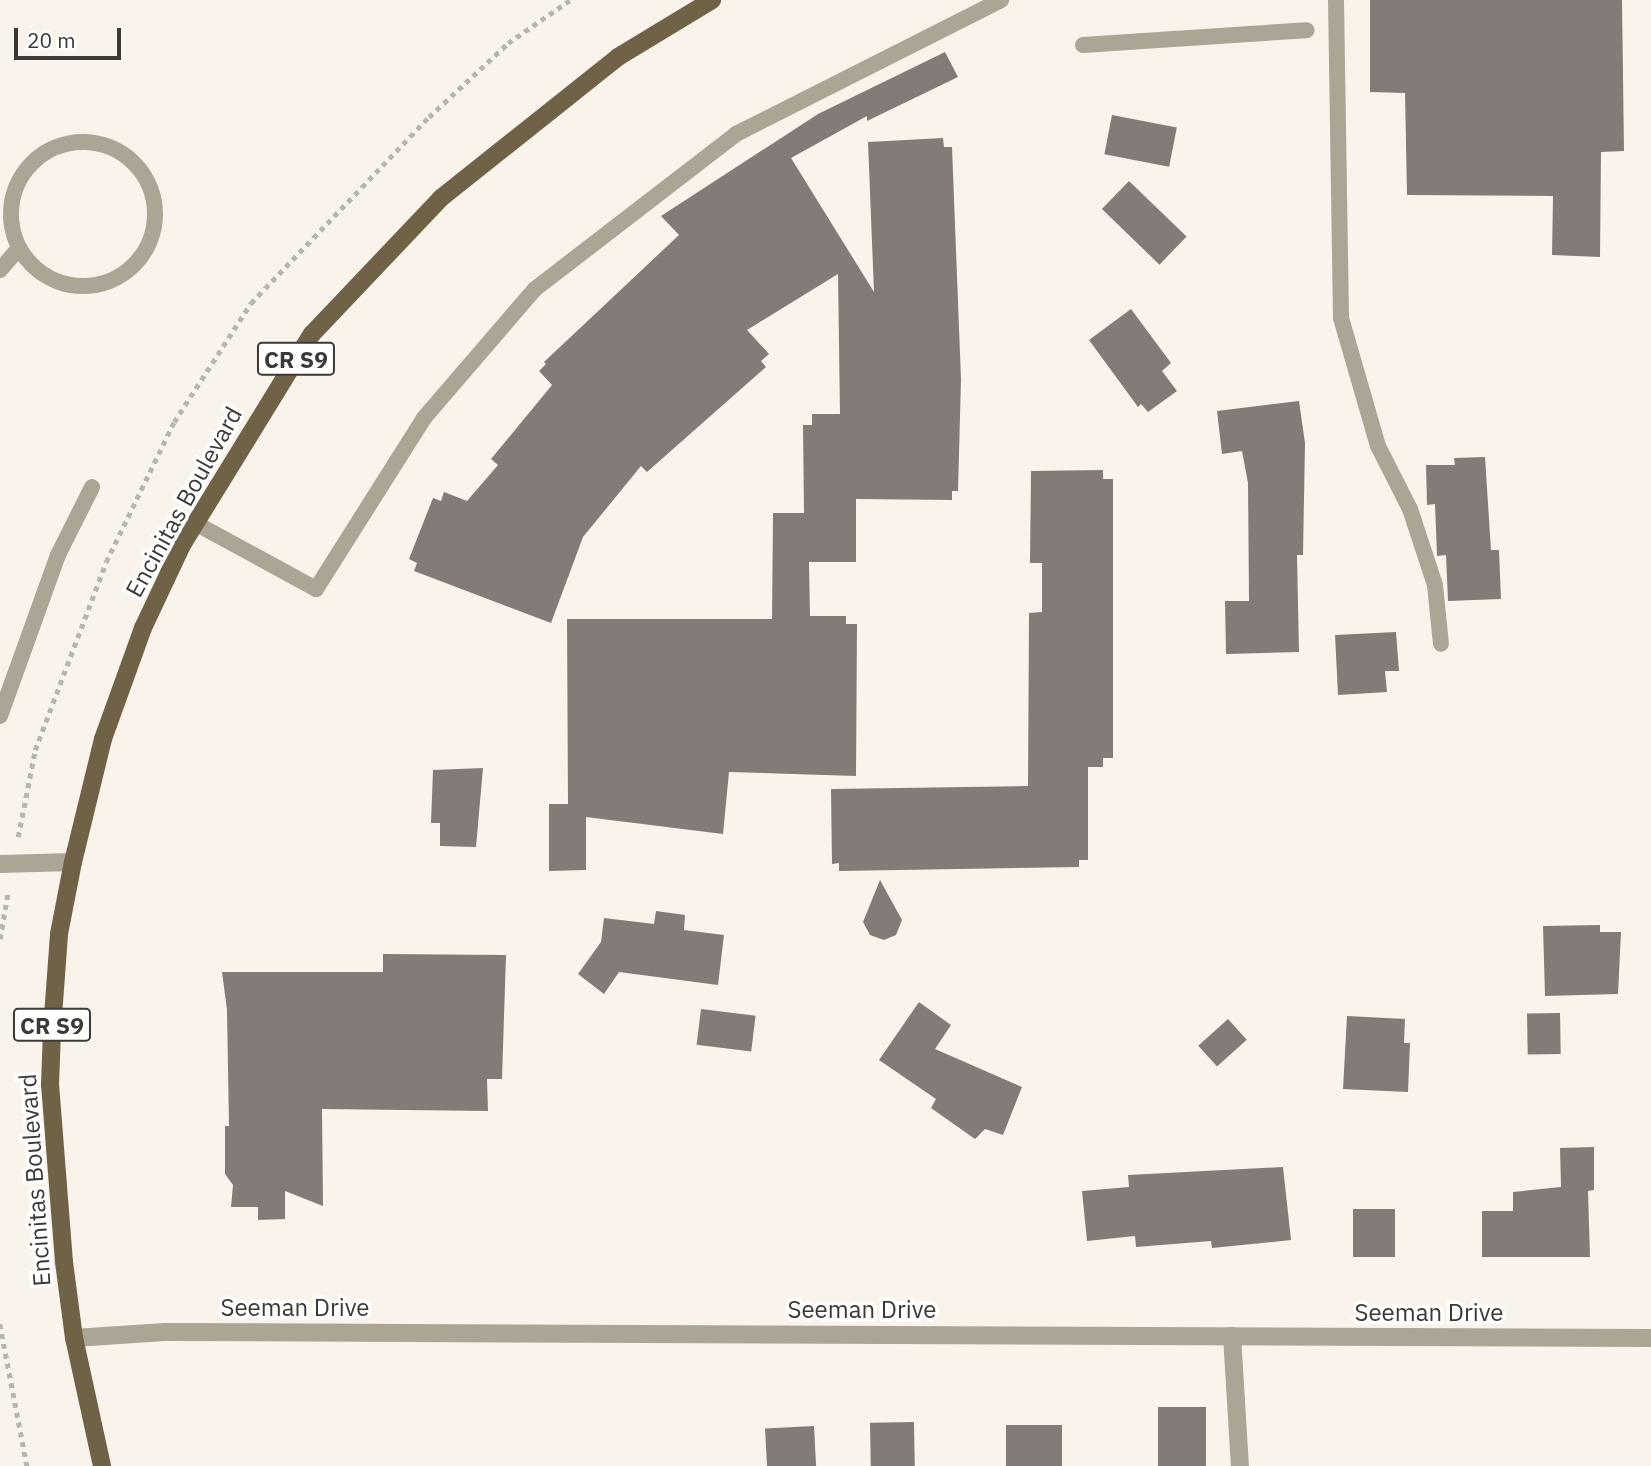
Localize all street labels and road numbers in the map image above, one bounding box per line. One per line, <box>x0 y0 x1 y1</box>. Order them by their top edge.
road number: CR S9 <box>256 340 336 378</box>
street label: Encinitas Boulevard <box>120 402 248 602</box>
road number: CR S9 <box>12 1006 92 1044</box>
street label: Encinitas Boulevard <box>13 1073 57 1287</box>
street label: Seeman Drive <box>220 1294 370 1322</box>
street label: Seeman Drive <box>787 1296 937 1324</box>
street label: Seeman Drive <box>1354 1299 1504 1327</box>

